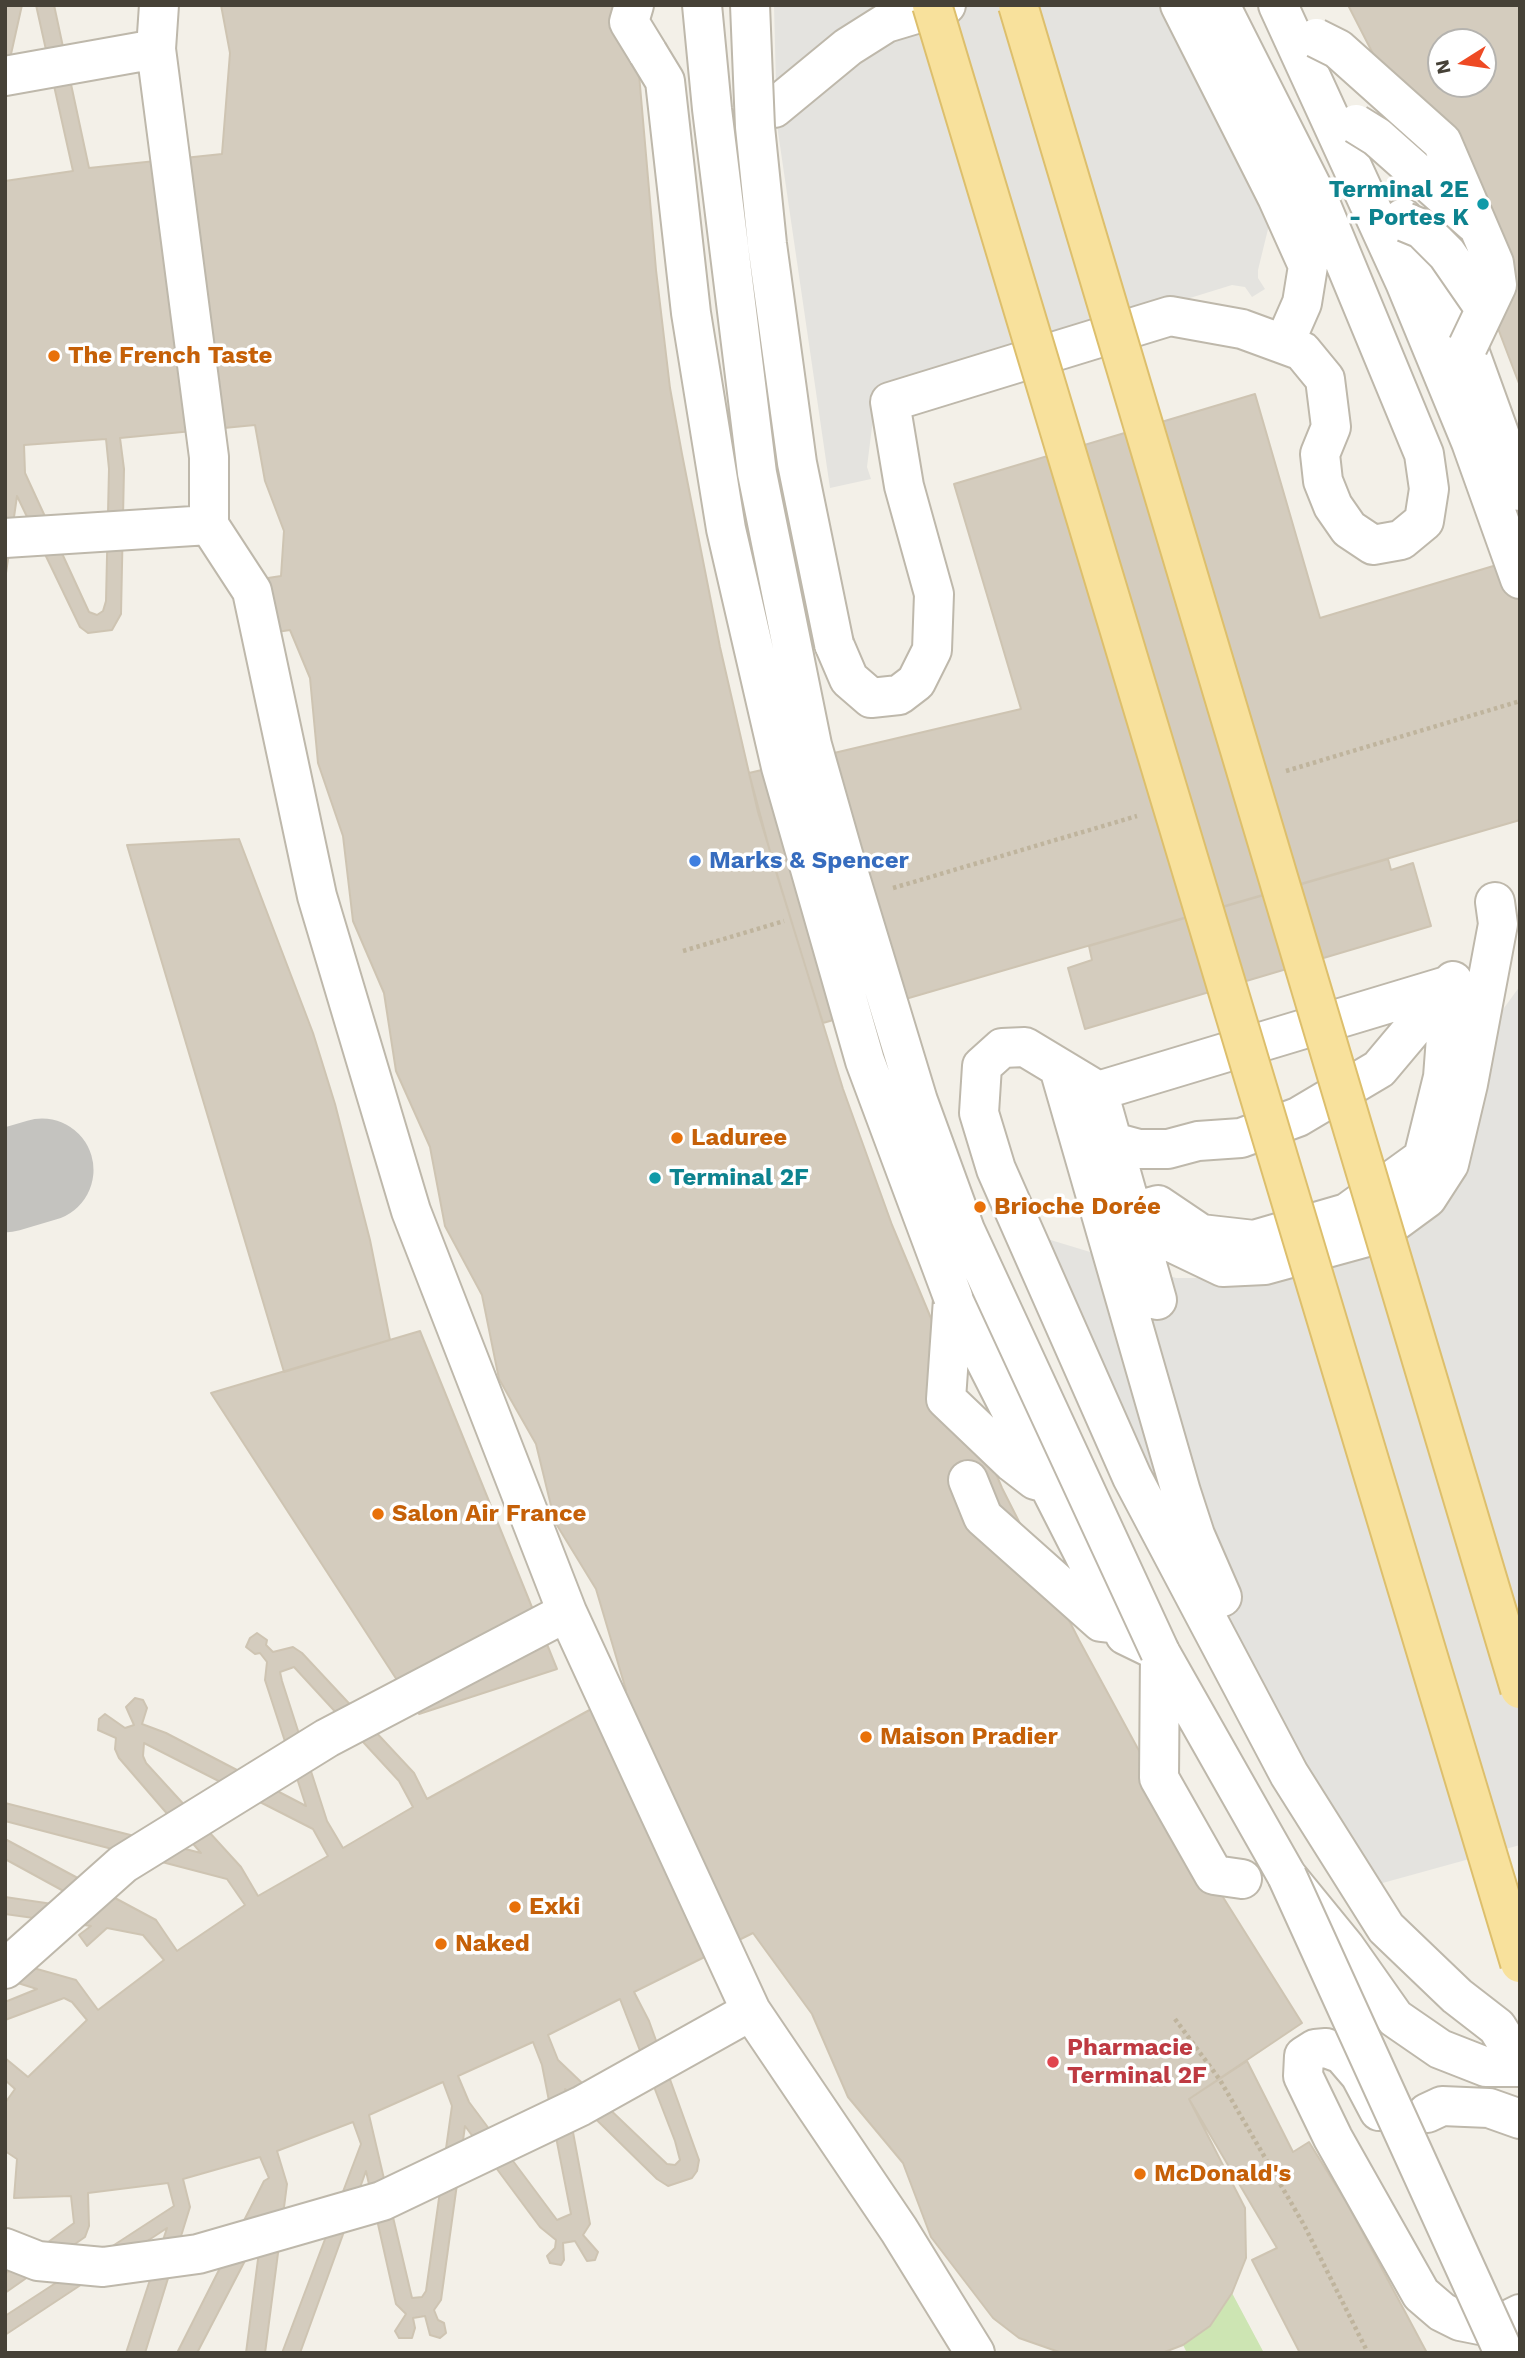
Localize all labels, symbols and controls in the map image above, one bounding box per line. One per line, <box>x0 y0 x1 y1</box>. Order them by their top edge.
north arrow <box>1427 28 1497 98</box>
text: N <box>1430 58 1456 76</box>
place label: Terminal 2E - Portes K <box>1329 176 1469 232</box>
marker: Terminal 2E - Portes K <box>1475 196 1491 212</box>
place label: The French Taste <box>68 342 272 370</box>
marker: The French Taste <box>46 348 62 364</box>
place label: Marks & Spencer <box>709 847 909 875</box>
marker: Marks & Spencer <box>687 853 703 869</box>
place label: Laduree <box>691 1124 787 1152</box>
marker: Laduree <box>669 1130 685 1146</box>
place label: Terminal 2F <box>669 1164 809 1192</box>
marker: Terminal 2F <box>647 1170 663 1186</box>
place label: Brioche Dorée <box>994 1193 1161 1221</box>
marker: Brioche Dorée <box>972 1199 988 1215</box>
place label: Salon Air France <box>392 1500 586 1528</box>
marker: Salon Air France <box>370 1506 386 1522</box>
place label: Maison Pradier <box>880 1723 1058 1751</box>
marker: Maison Pradier <box>858 1729 874 1745</box>
place label: Exki <box>529 1893 580 1921</box>
marker: Exki <box>507 1899 523 1915</box>
place label: Naked <box>455 1930 530 1958</box>
marker: Naked <box>433 1936 449 1952</box>
place label: Pharmacie Terminal 2F <box>1067 2034 1207 2090</box>
marker: Pharmacie Terminal 2F <box>1045 2054 1061 2070</box>
place label: McDonald's <box>1154 2160 1291 2188</box>
marker: McDonald's <box>1132 2166 1148 2182</box>

